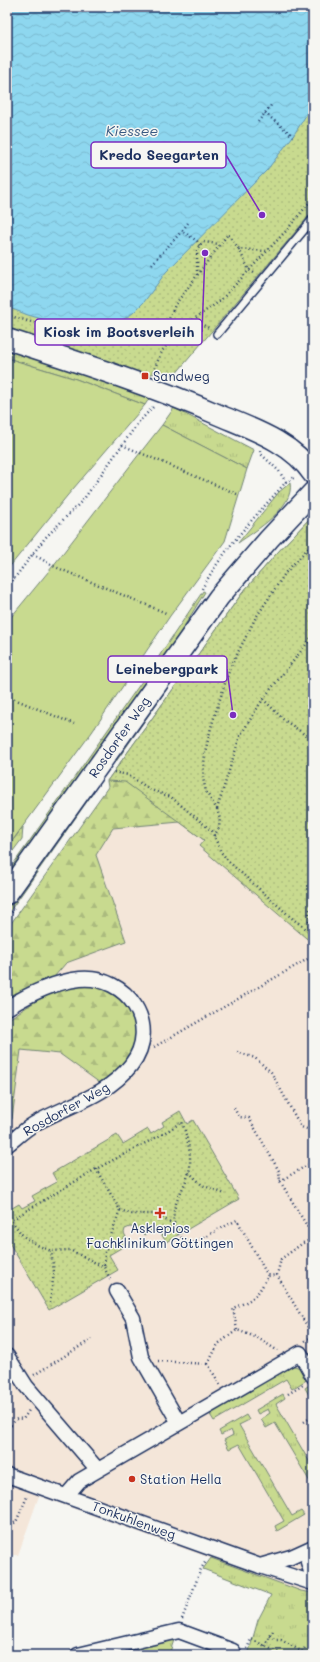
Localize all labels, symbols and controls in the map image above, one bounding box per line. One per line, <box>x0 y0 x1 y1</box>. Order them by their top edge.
water label: Kiessee <box>106 121 158 140</box>
callout: Kredo Seegarten <box>91 142 226 168</box>
text: Kredo Seegarten <box>99 145 219 164</box>
callout: Kiosk im Bootsverleih <box>35 319 202 345</box>
text: Kiosk im Bootsverleih <box>44 322 194 341</box>
place label: Sandweg <box>153 367 210 384</box>
marker: Sandweg <box>140 371 150 381</box>
callout: Leinebergpark <box>108 656 227 682</box>
text: Leinebergpark <box>116 659 218 678</box>
street label: Rosdorfer Weg <box>84 693 153 781</box>
street label: Rosdorfer Weg <box>20 1078 112 1139</box>
marker: Asklepios Fachklinikum Göttingen <box>154 1207 166 1219</box>
place label: Asklepios Fachklinikum Göttingen <box>87 1219 233 1251</box>
place label: Station Hella <box>140 1470 222 1487</box>
marker: Station Hella <box>127 1474 137 1484</box>
street label: Tonkuhlenweg <box>90 1497 178 1543</box>

